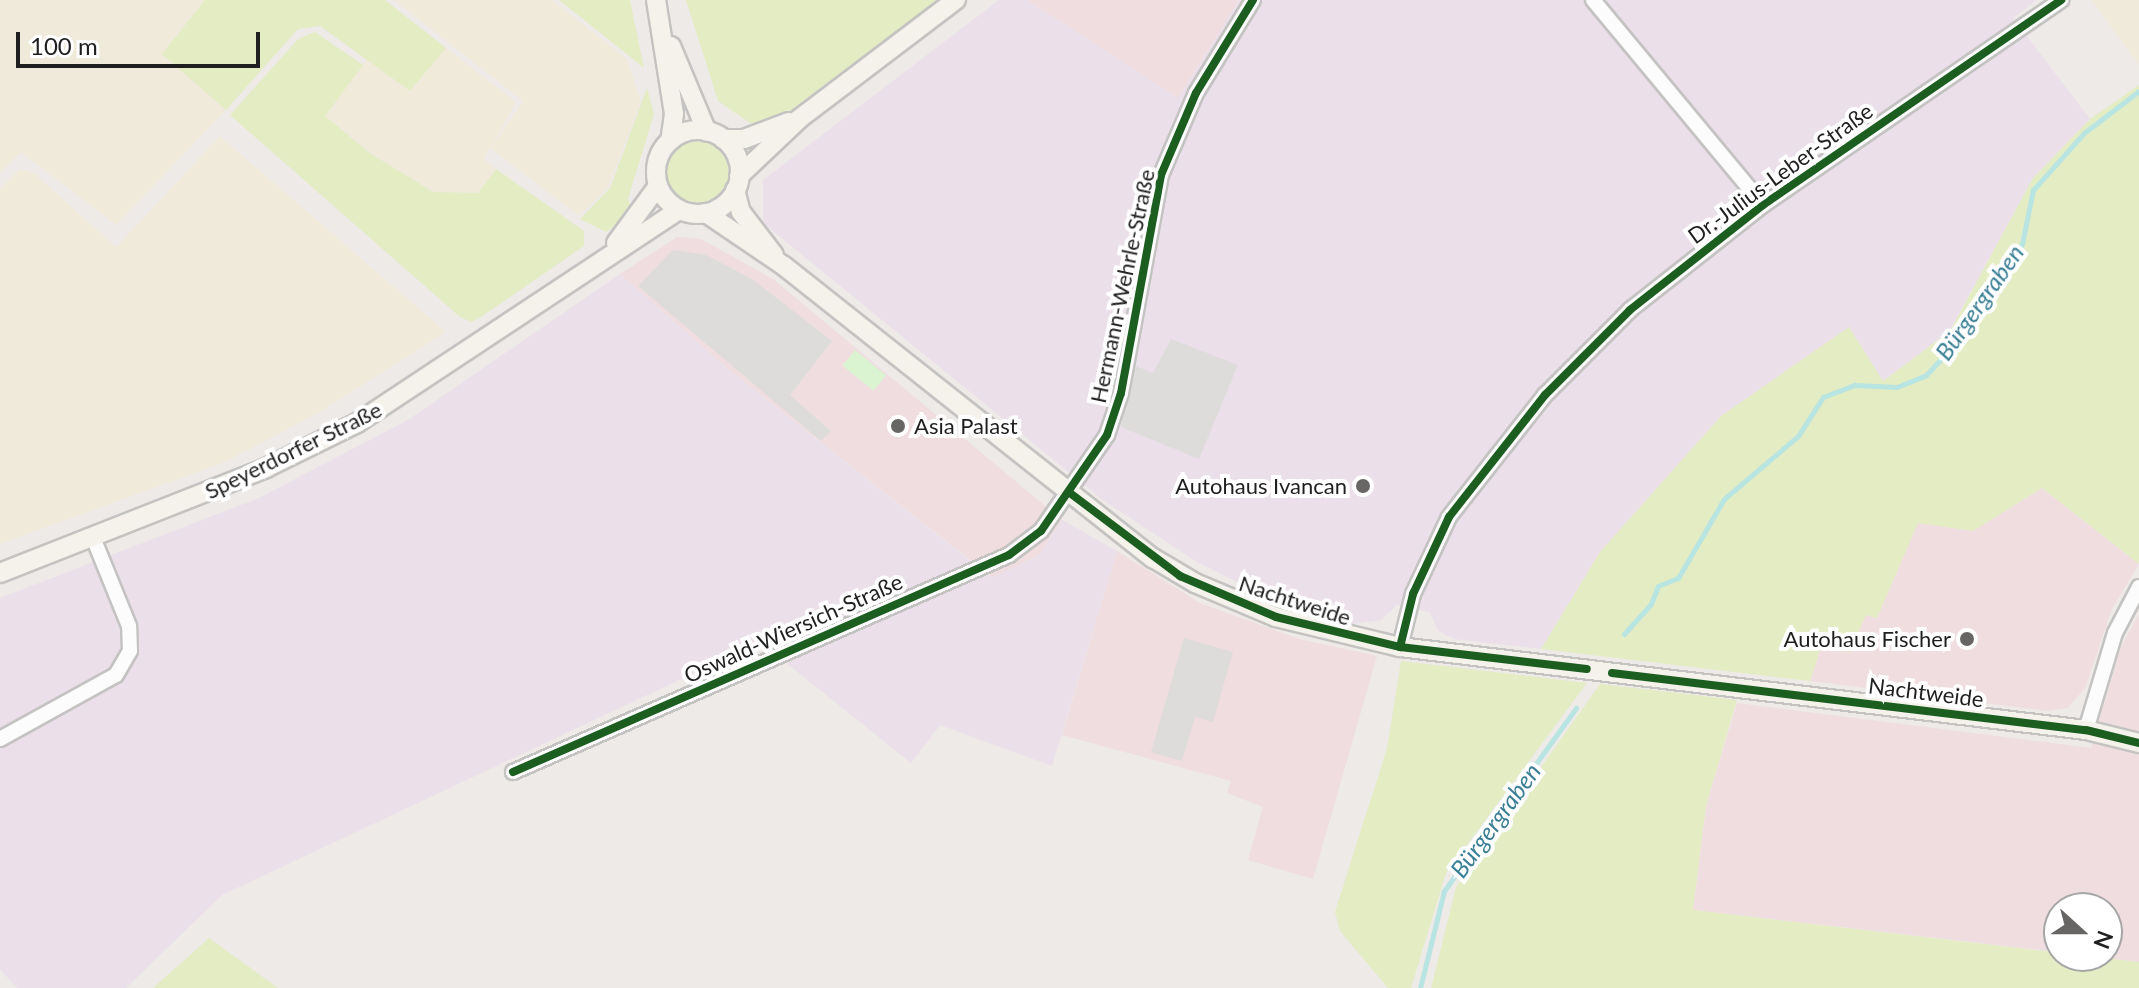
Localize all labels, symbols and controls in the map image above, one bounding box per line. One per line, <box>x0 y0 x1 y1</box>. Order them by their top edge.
scale bar <box>20 16 264 66</box>
text: 100 m <box>30 31 98 60</box>
street label: Dr.-Julius-Leber-Straße <box>1683 97 1877 249</box>
street label: Hermann-Wehrle-Straße <box>1084 167 1160 405</box>
water label: Bürgergraben <box>1929 239 2029 365</box>
street label: Speyerdorfer Straße <box>200 396 386 504</box>
place label: Asia Palast <box>914 413 1018 439</box>
marker: Asia Palast <box>889 417 907 435</box>
place label: Autohaus Ivancan <box>1175 473 1347 499</box>
marker: Autohaus Ivancan <box>1354 477 1372 495</box>
street label: Oswald-Wiersich-Straße <box>680 568 906 688</box>
street label: Nachtweide <box>1236 570 1354 630</box>
place label: Autohaus Fischer <box>1784 626 1951 652</box>
marker: Autohaus Fischer <box>1958 630 1976 648</box>
street label: Nachtweide <box>1867 672 1985 712</box>
water label: Bürgergraben <box>1444 757 1546 883</box>
north arrow <box>2043 892 2123 972</box>
text: N <box>2088 927 2120 953</box>

